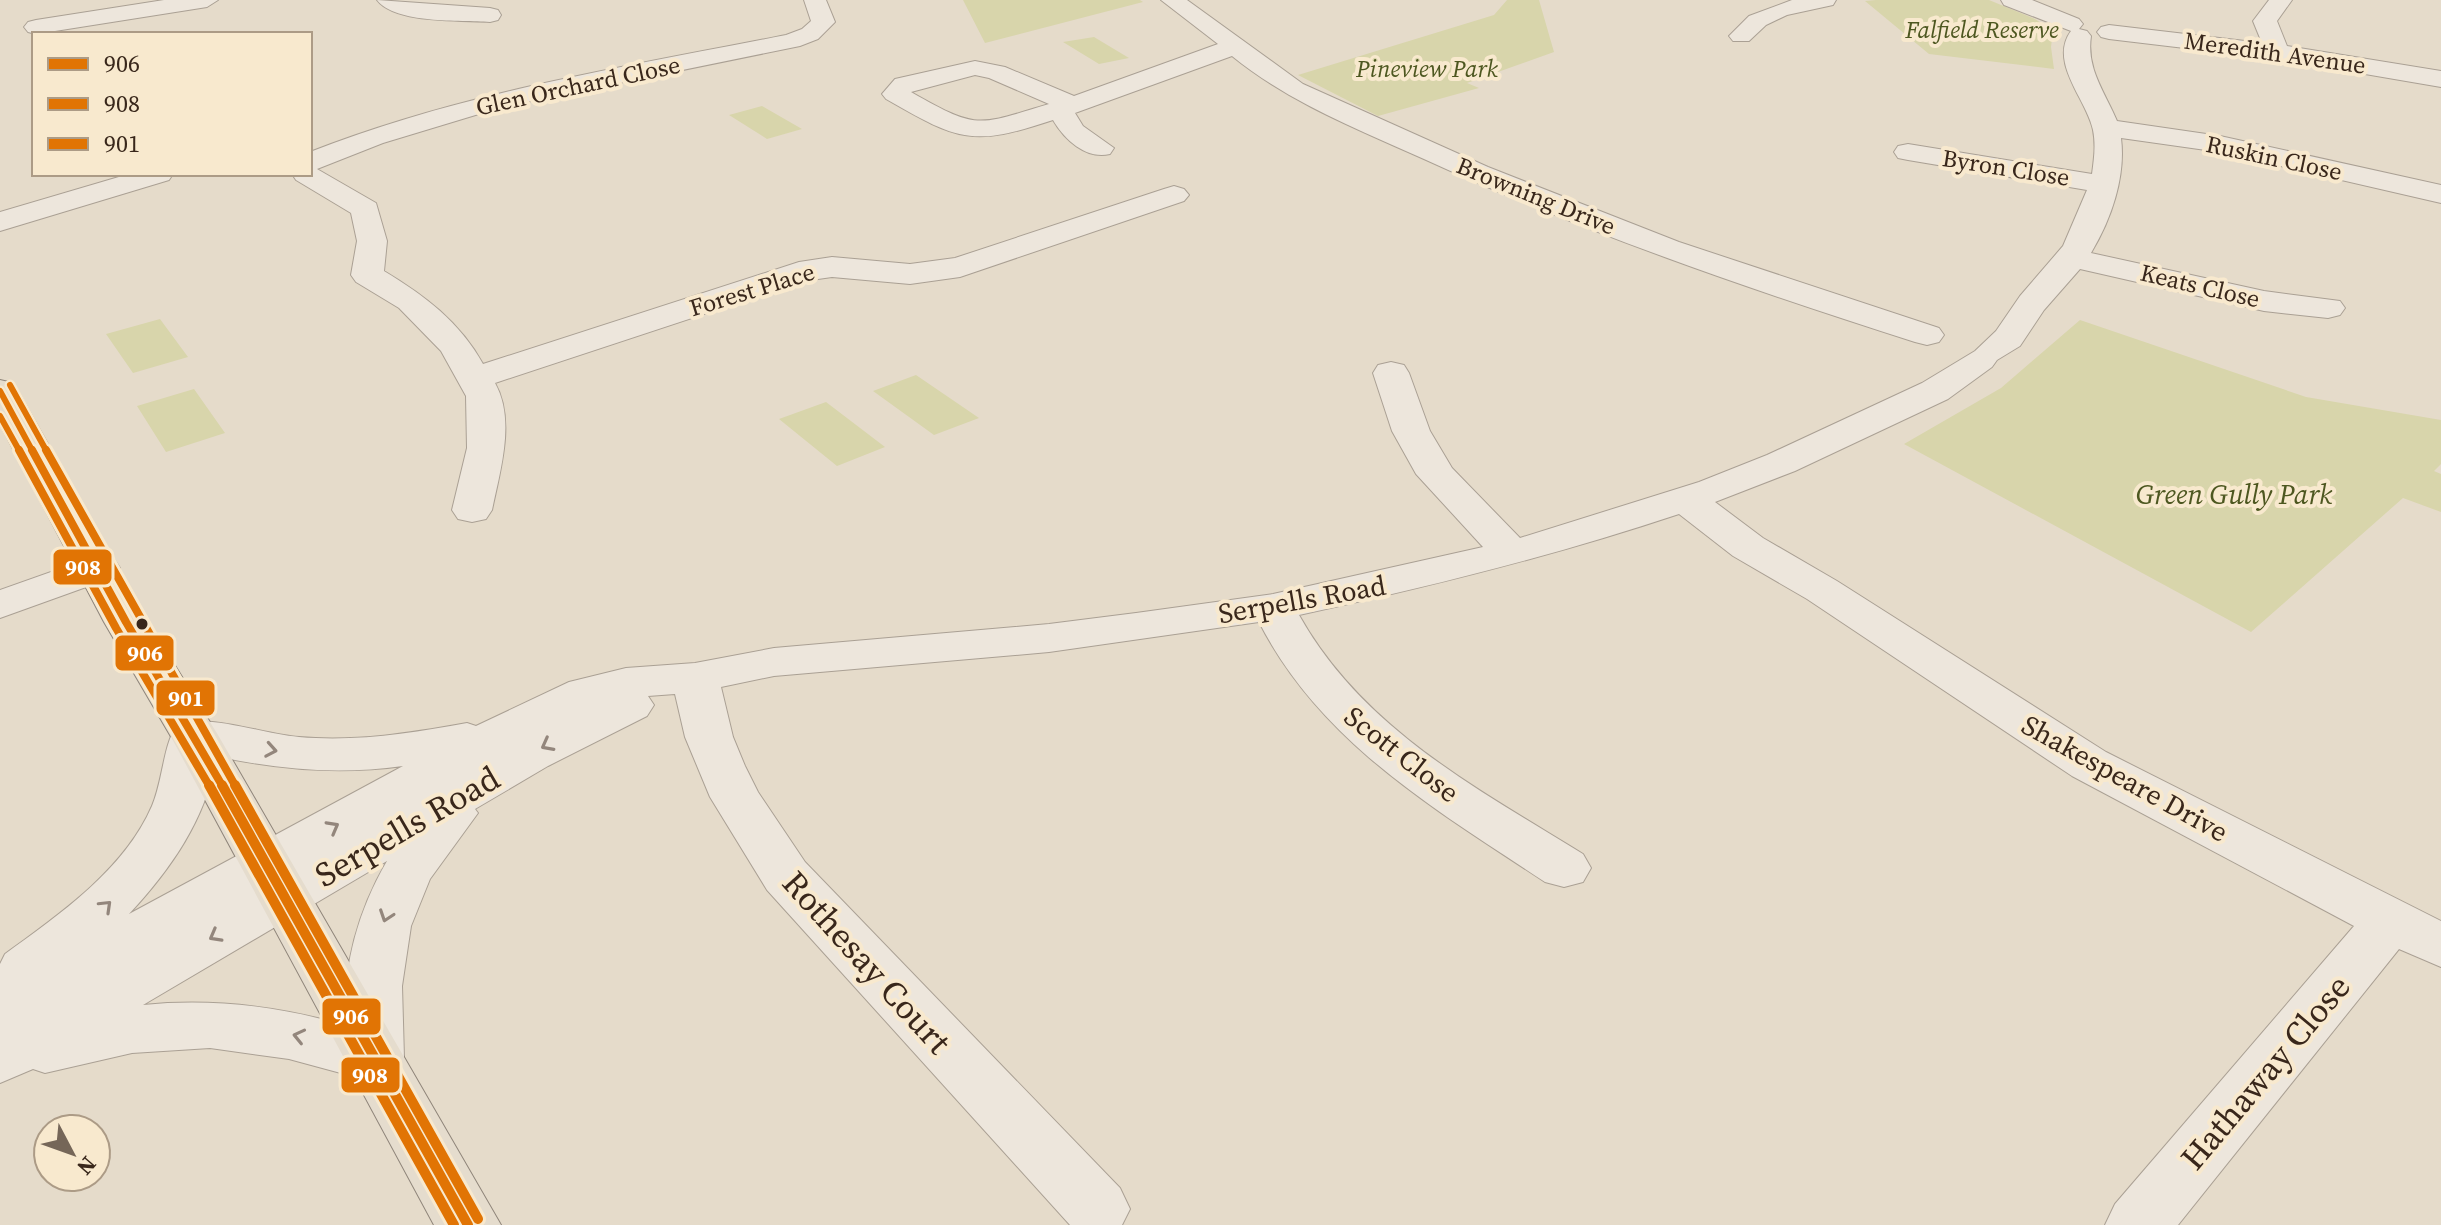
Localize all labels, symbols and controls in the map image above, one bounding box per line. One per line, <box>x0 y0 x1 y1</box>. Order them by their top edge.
park label: Falfield Reserve <box>1904 13 2059 46</box>
street label: Meredith Avenue <box>2182 23 2368 82</box>
legend <box>32 32 312 176</box>
text: 906 <box>104 47 140 80</box>
street label: Glen Orchard Close <box>473 48 683 123</box>
park label: Pineview Park <box>1355 52 1499 85</box>
text: 908 <box>104 87 140 120</box>
text: 901 <box>104 127 140 160</box>
street label: Ruskin Close <box>2203 127 2345 188</box>
street label: Byron Close <box>1940 141 2072 194</box>
street label: Browning Drive <box>1452 149 1621 242</box>
street label: Forest Place <box>685 255 818 324</box>
street label: Keats Close <box>2137 256 2263 315</box>
park label: Green Gully Park <box>2136 475 2333 513</box>
line badge: 908 <box>52 548 113 586</box>
text: 908 <box>65 552 101 582</box>
street label: Serpells Road <box>1215 566 1389 632</box>
unlabelled marker <box>134 616 150 632</box>
line badge: 906 <box>114 634 175 672</box>
text: 906 <box>127 638 163 668</box>
line badge: 901 <box>155 679 216 717</box>
text: 901 <box>168 683 204 713</box>
street label: Scott Close <box>1337 697 1467 811</box>
street label: Shakespeare Drive <box>2015 706 2235 850</box>
one-way arrow <box>542 735 556 751</box>
one-way arrow <box>264 741 277 758</box>
street label: Serpells Road <box>306 755 508 897</box>
one-way arrow <box>325 821 339 837</box>
street label: Rothesay Court <box>772 861 962 1063</box>
one-way arrow <box>97 900 111 915</box>
one-way arrow <box>379 908 395 922</box>
one-way arrow <box>209 926 224 942</box>
street label: Hathaway Close <box>2170 965 2360 1179</box>
line badge: 906 <box>321 997 382 1036</box>
text: 906 <box>333 1001 369 1031</box>
one-way arrow <box>292 1029 306 1046</box>
line badge: 908 <box>340 1056 401 1094</box>
text: 908 <box>352 1060 388 1090</box>
north arrow <box>32 1113 112 1193</box>
text: N <box>71 1150 104 1182</box>

